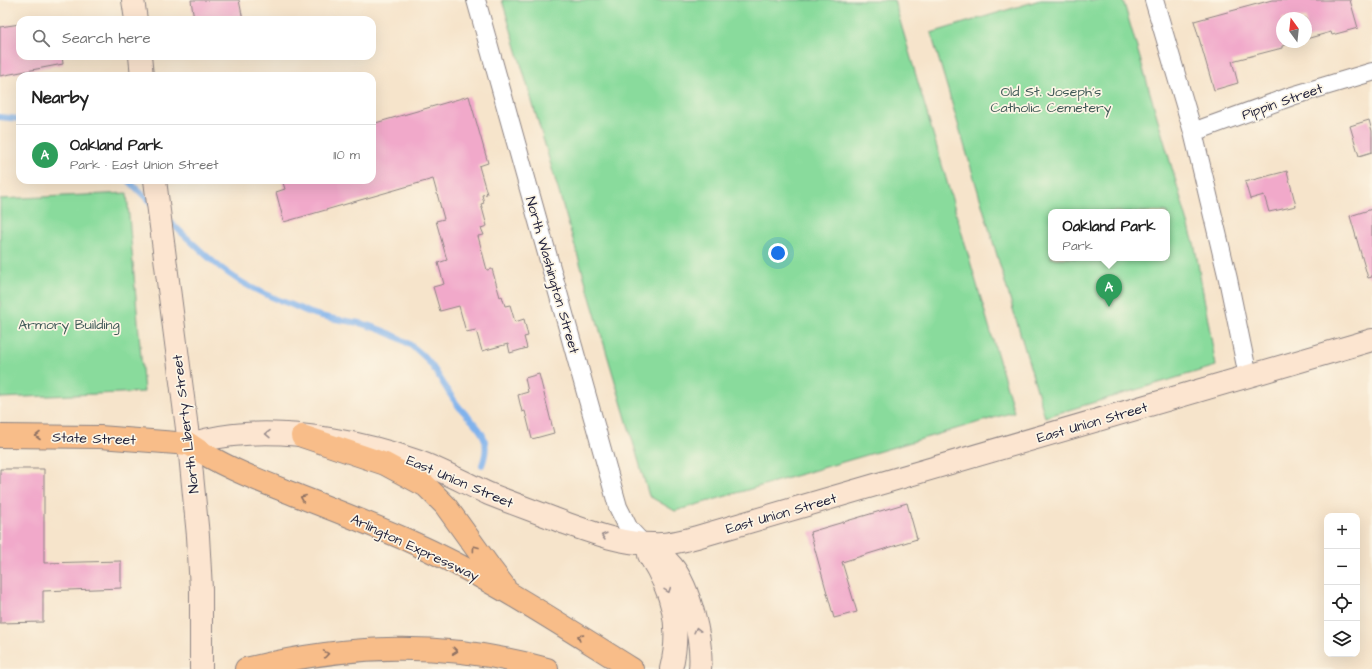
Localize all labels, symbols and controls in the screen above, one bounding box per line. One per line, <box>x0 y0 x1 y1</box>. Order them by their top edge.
north arrow <box>1276 12 1312 48</box>
search box <box>16 16 376 60</box>
icon: search <box>30 27 52 49</box>
text: Search here <box>62 28 151 49</box>
street label: Pippin Street <box>1239 79 1326 125</box>
park label: Old St. Joseph's Catholic Cemetery <box>991 82 1112 118</box>
text: Nearby <box>32 86 89 110</box>
text: Oakland Park <box>70 135 163 156</box>
text: A <box>41 146 49 164</box>
text: 110 m <box>333 146 360 164</box>
text: Park · East Union Street <box>70 156 218 174</box>
street label: North Washington Street <box>520 194 584 356</box>
popup <box>1048 209 1170 261</box>
text: Oakland Park <box>1063 216 1155 237</box>
text: Park <box>1063 237 1093 255</box>
your location <box>768 243 788 263</box>
pin: A <box>1096 274 1122 307</box>
park label: Armory Building <box>18 315 120 335</box>
street label: North Liberty Street <box>168 353 204 494</box>
street label: East Union Street <box>1035 397 1150 448</box>
street label: State Street <box>52 428 137 450</box>
one-way arrow <box>265 429 271 438</box>
one-way arrow <box>35 432 41 440</box>
street label: East Union Street <box>403 450 516 514</box>
street label: East Union Street <box>724 488 839 539</box>
one-way arrow <box>299 494 306 502</box>
street label: Arlington Expressway <box>347 509 482 587</box>
map controls <box>1324 513 1360 657</box>
button: + <box>1324 513 1360 549</box>
one-way arrow <box>601 532 608 541</box>
one-way arrow <box>473 545 480 552</box>
button: − <box>1324 549 1360 585</box>
button: locate <box>1324 585 1360 621</box>
one-way arrow <box>663 587 671 594</box>
button: layers <box>1324 621 1360 657</box>
one-way arrow <box>694 627 702 634</box>
one-way arrow <box>577 635 584 642</box>
one-way arrow <box>452 646 458 655</box>
one-way arrow <box>323 650 329 659</box>

